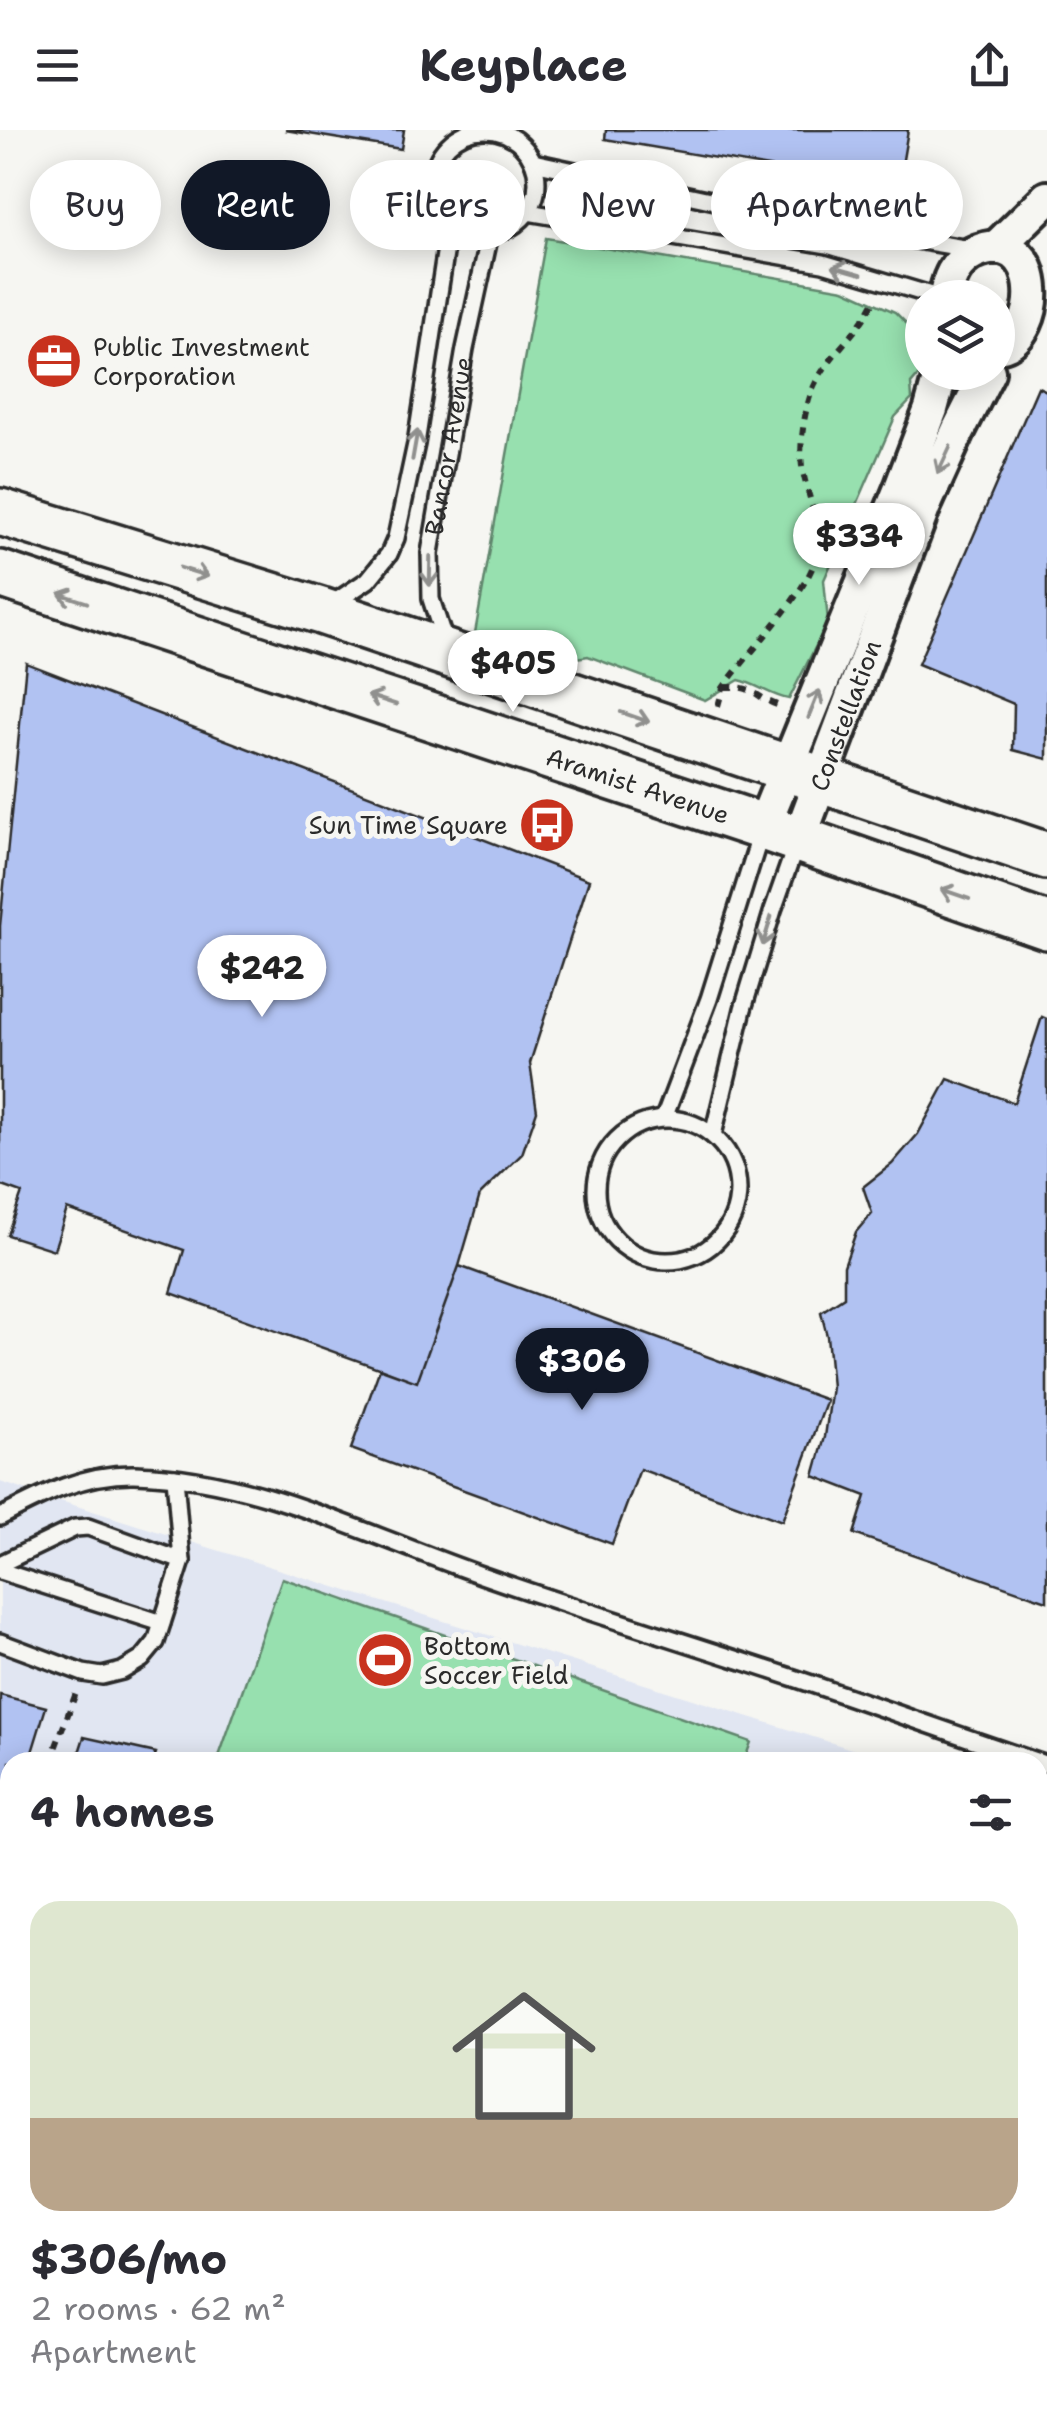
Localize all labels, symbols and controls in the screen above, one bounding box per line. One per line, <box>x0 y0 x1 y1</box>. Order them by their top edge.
text: Keyplace <box>419 35 628 95</box>
icon: menu <box>30 38 85 93</box>
icon: share <box>962 38 1017 93</box>
chip: Buy <box>30 160 161 250</box>
chip: Rent <box>181 160 330 250</box>
chip: Filters <box>350 160 525 250</box>
chip: New <box>545 160 691 250</box>
chip: Apartment <box>711 160 963 250</box>
one-way arrow <box>832 260 863 278</box>
map controls <box>905 280 1015 390</box>
button: layers <box>905 280 1015 390</box>
place label: Public Investment Corporation <box>93 330 310 393</box>
office icon: Public Investment Corporation <box>24 331 84 391</box>
street label: Bancor Avenue <box>416 354 480 538</box>
one-way arrow <box>406 429 425 461</box>
one-way arrow <box>934 444 953 474</box>
pin: $334 <box>800 503 918 588</box>
text: $334 <box>815 514 903 557</box>
one-way arrow <box>420 554 440 587</box>
one-way arrow <box>177 564 209 582</box>
one-way arrow <box>58 588 90 606</box>
pin: $405 <box>454 630 572 715</box>
street label: Constellation <box>802 635 889 796</box>
text: $405 <box>470 641 556 684</box>
one-way arrow <box>367 690 398 708</box>
one-way arrow <box>807 690 825 720</box>
one-way arrow <box>619 709 651 727</box>
street label: Aramist Avenue <box>542 739 734 832</box>
bus stop icon: Sun Time Square <box>517 795 577 855</box>
place label: Sun Time Square <box>309 808 508 842</box>
one-way arrow <box>941 884 972 902</box>
one-way arrow <box>756 914 774 946</box>
pin: $242 <box>203 935 321 1020</box>
text: $242 <box>219 946 305 989</box>
pin: $306 <box>523 1328 641 1413</box>
text: $306 <box>538 1339 626 1382</box>
place label: Bottom Soccer Field <box>424 1629 568 1692</box>
sports icon: Bottom Soccer Field <box>355 1630 415 1690</box>
text: 4 homes <box>30 1784 215 1840</box>
icon: filters <box>963 1785 1018 1840</box>
icon: home <box>434 1966 614 2146</box>
text: $306/mo <box>30 2231 227 2287</box>
text: 2 rooms · 62 m² <box>30 2287 286 2330</box>
text: Apartment <box>30 2330 197 2373</box>

